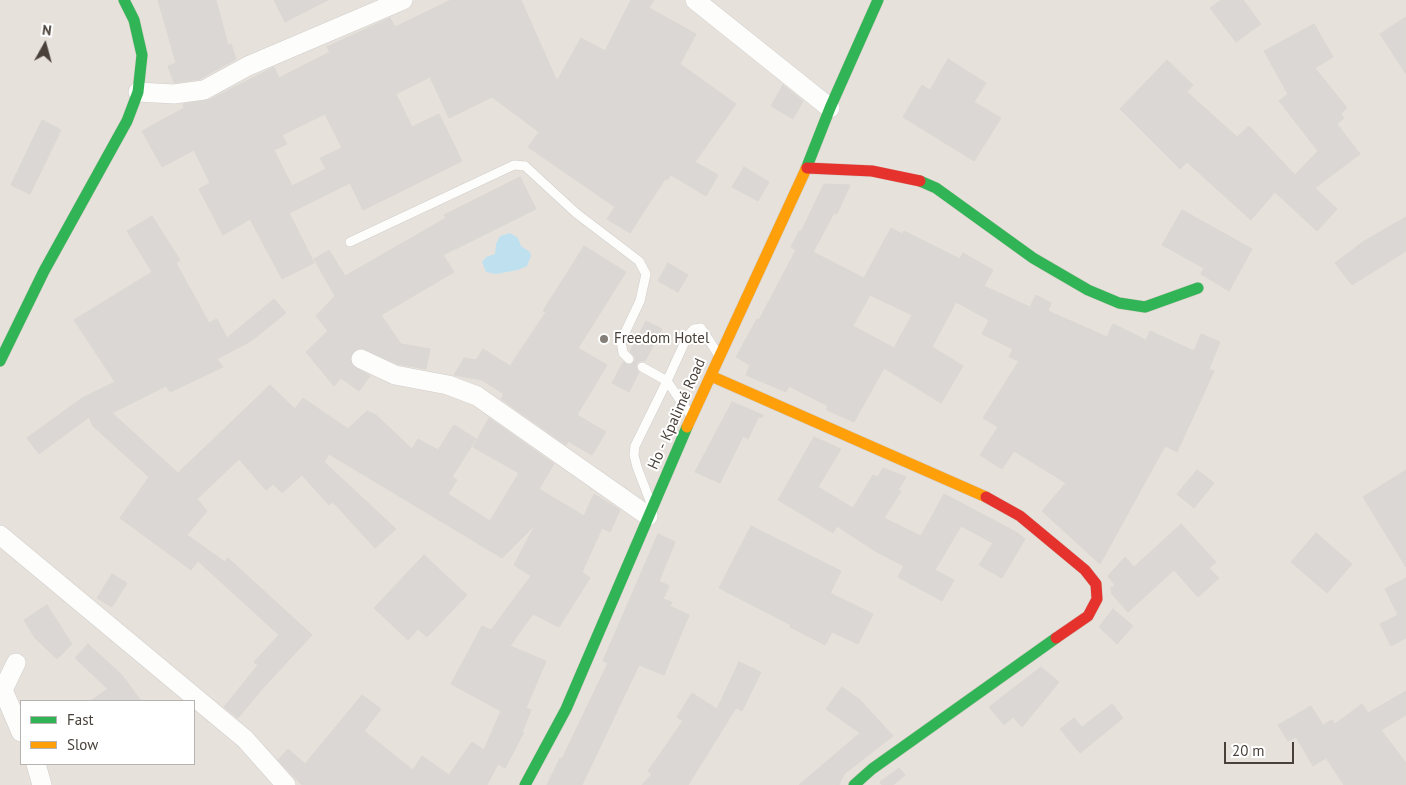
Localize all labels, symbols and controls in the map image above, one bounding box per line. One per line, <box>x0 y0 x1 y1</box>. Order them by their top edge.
north arrow <box>20 20 70 70</box>
text: N <box>41 21 52 40</box>
place label: Freedom Hotel <box>614 330 709 348</box>
marker: Freedom Hotel <box>598 333 610 345</box>
street label: Ho - Kpalimé Road <box>644 356 710 472</box>
legend <box>20 700 195 765</box>
text: Fast <box>67 710 94 729</box>
scale bar <box>1226 732 1296 764</box>
text: Slow <box>67 735 98 754</box>
text: 20 m <box>1232 741 1265 760</box>

